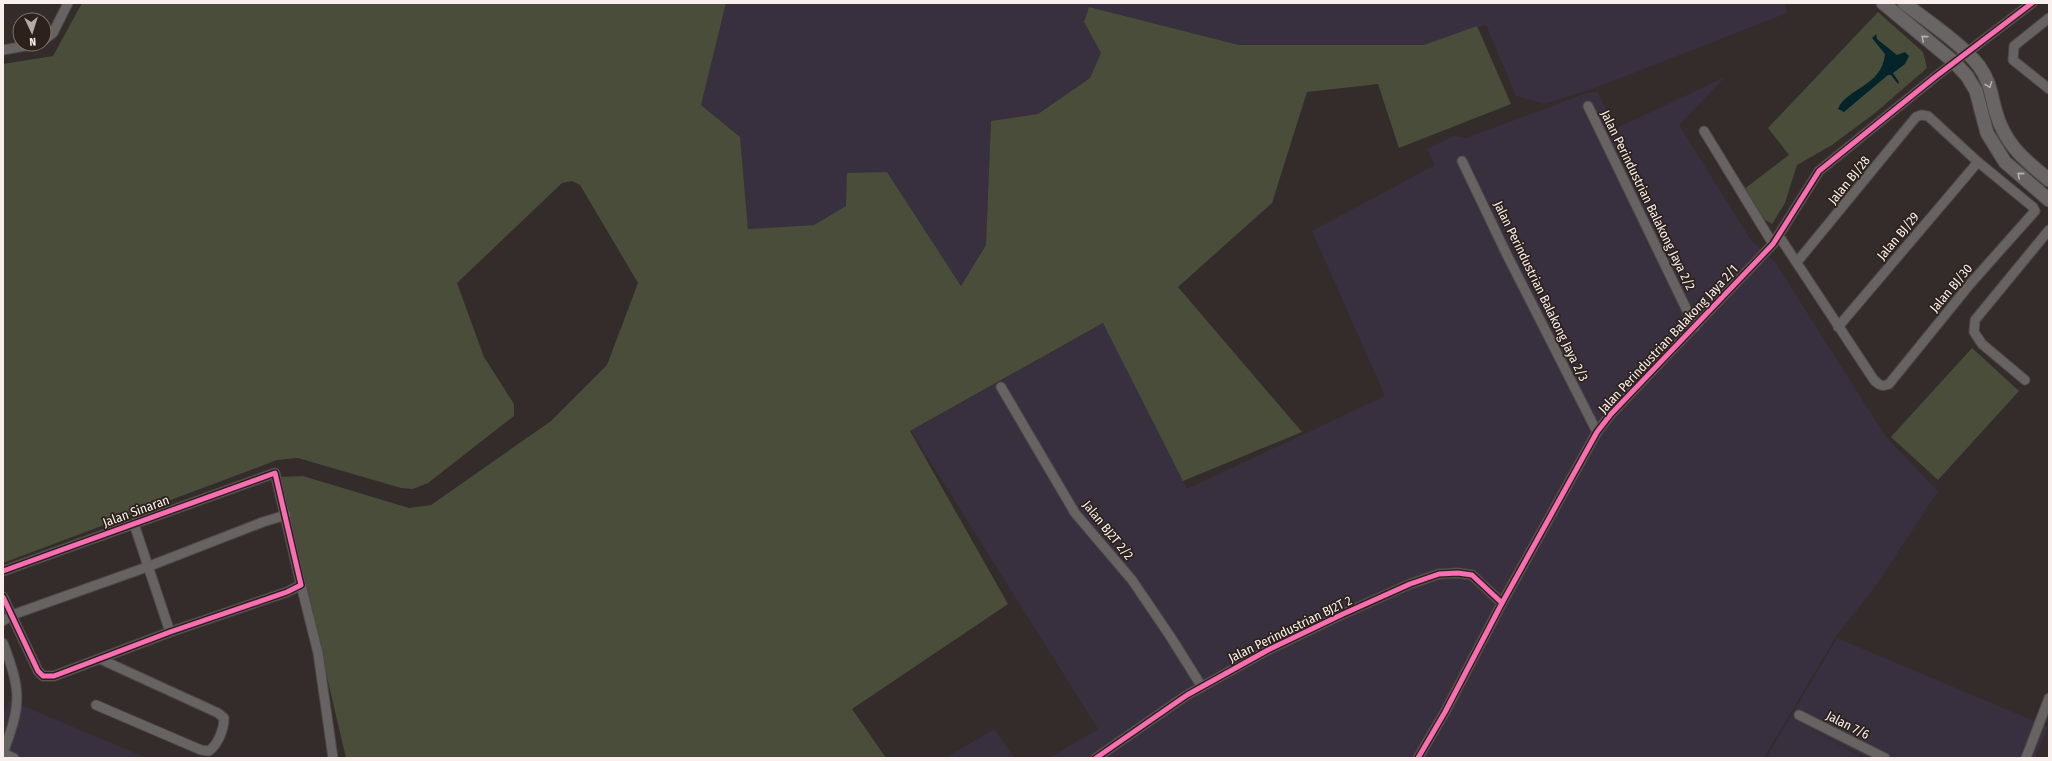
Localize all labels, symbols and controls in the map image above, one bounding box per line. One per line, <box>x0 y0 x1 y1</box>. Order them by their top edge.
north arrow <box>12 12 52 52</box>
text: N <box>29 35 36 48</box>
one-way arrow <box>1922 35 1929 42</box>
one-way arrow <box>1985 81 1993 88</box>
street label: Jalan Perindustrian Balakong Jaya 2/2 <box>1598 108 1698 293</box>
street label: Jalan BJ/28 <box>1825 153 1873 207</box>
one-way arrow <box>2017 172 2024 179</box>
street label: Jalan Perindustrian Balakong Jaya 2/3 <box>1491 198 1591 384</box>
street label: Jalan BJ/29 <box>1874 209 1922 263</box>
street label: Jalan BJ/30 <box>1927 261 1976 315</box>
street label: Jalan Perindustrian Balakong Jaya 2/1 <box>1595 262 1741 416</box>
street label: Jalan Sinaran <box>101 492 171 530</box>
street label: Jalan BJ2T 2/2 <box>1080 498 1136 563</box>
street label: Jalan Perindustrian BJ2T 2 <box>1226 592 1354 665</box>
street label: Jalan 7/6 <box>1824 708 1872 742</box>

